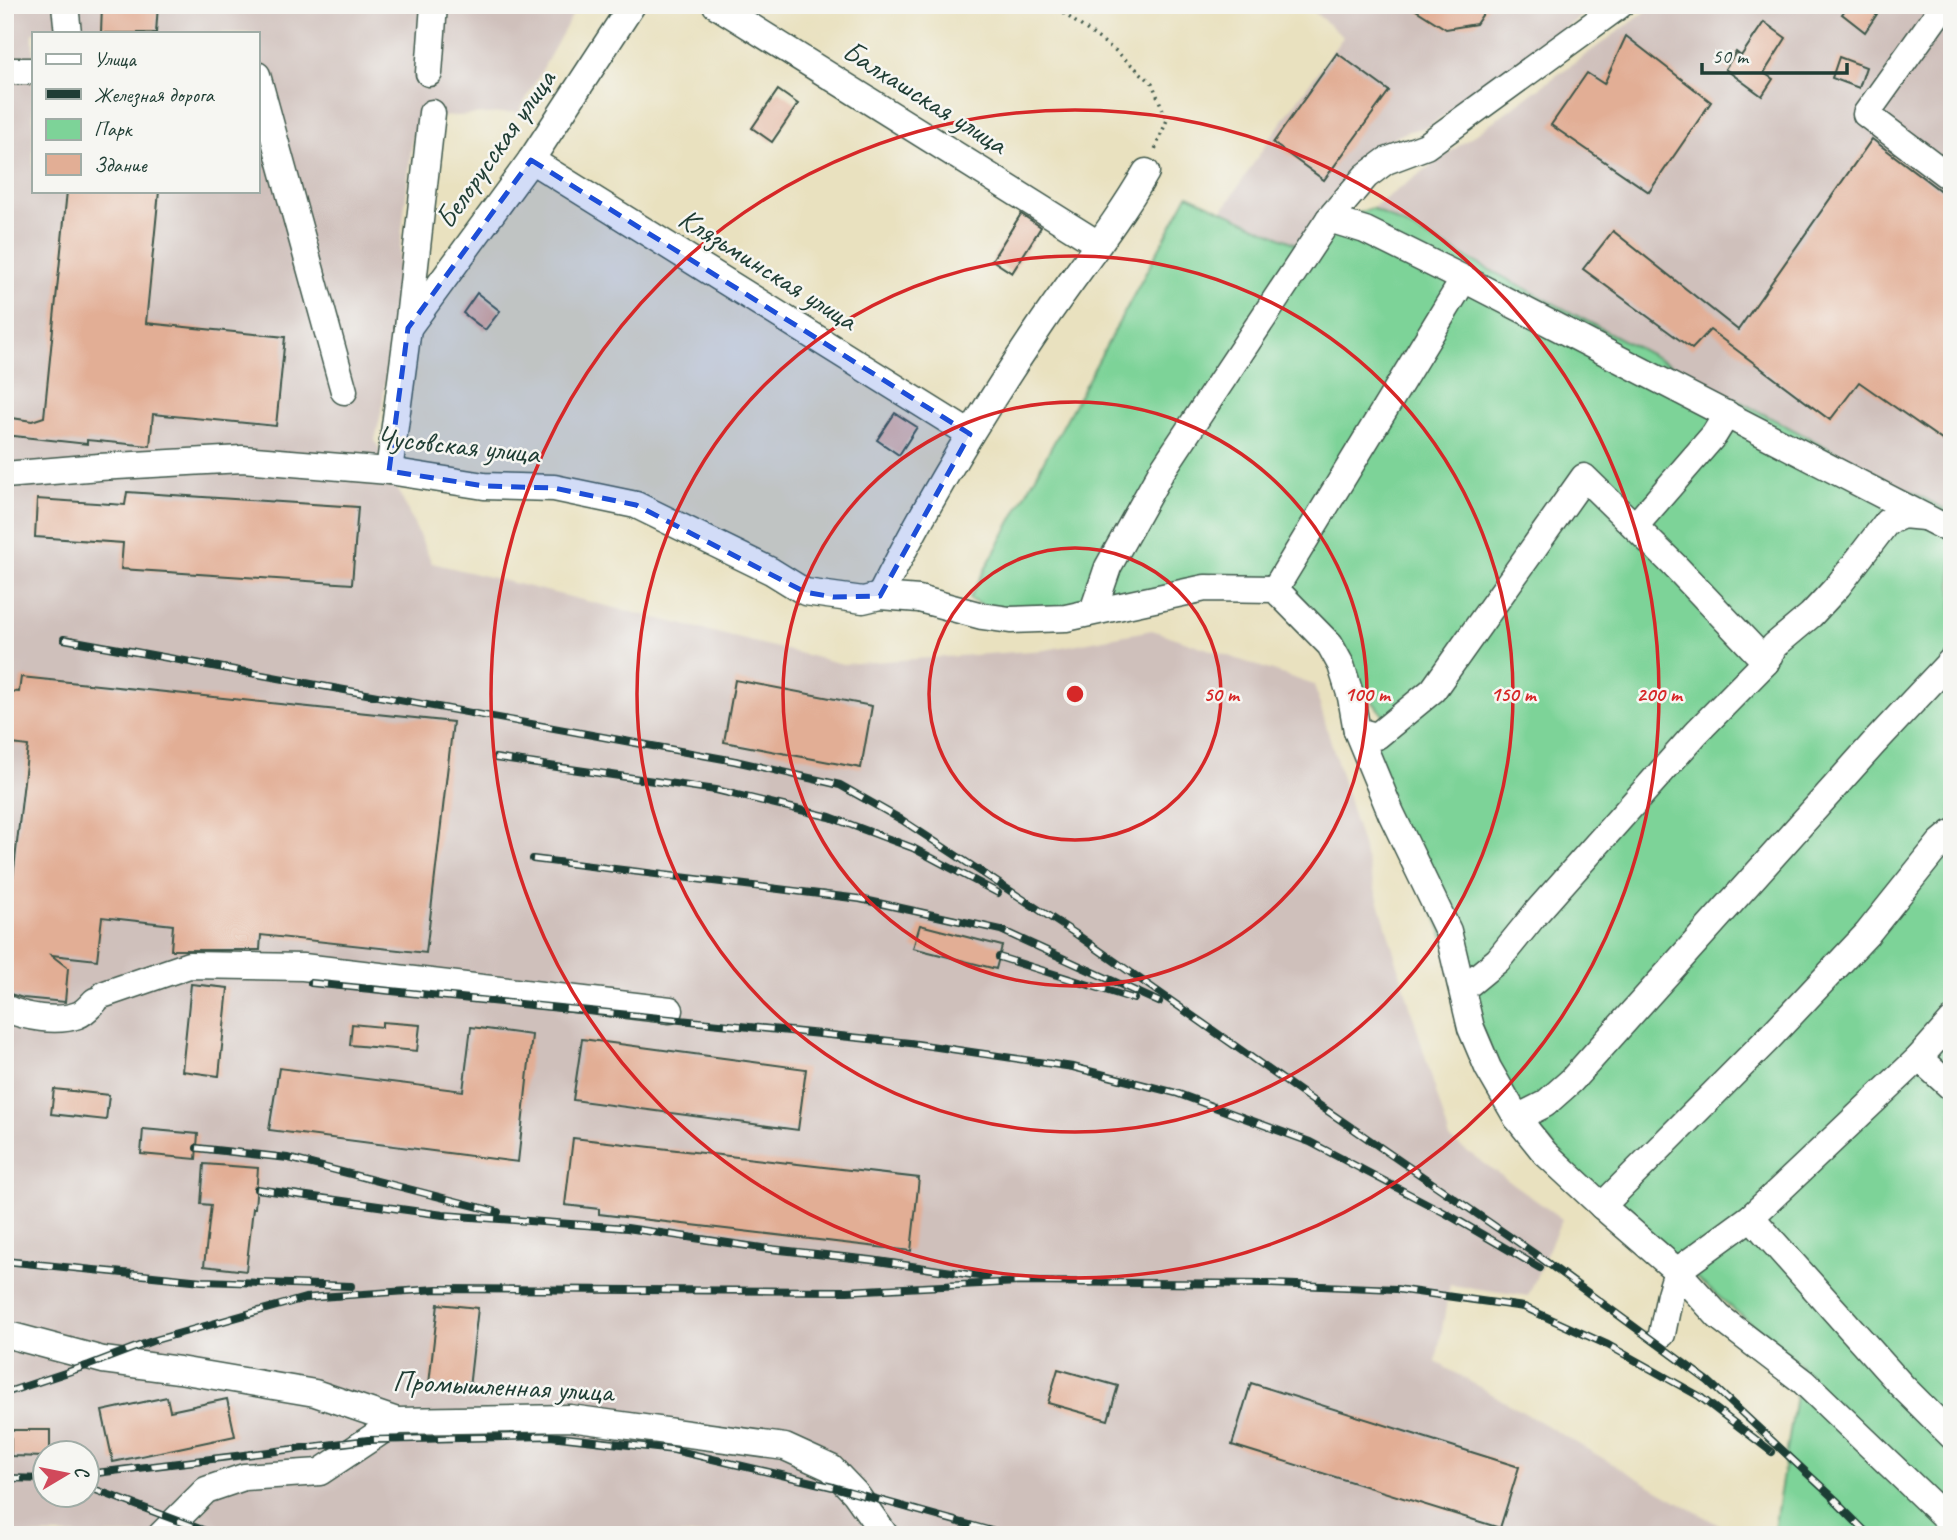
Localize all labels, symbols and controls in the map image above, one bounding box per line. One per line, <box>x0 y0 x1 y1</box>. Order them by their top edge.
street label: Балхашская улица <box>836 31 1016 164</box>
legend <box>32 32 259 192</box>
scale bar <box>1702 32 1847 76</box>
text: 50 m <box>1712 43 1750 69</box>
text: Улица <box>94 46 137 72</box>
street label: Белорусская улица <box>426 61 565 236</box>
text: Железная дорога <box>94 82 215 108</box>
text: Парк <box>94 116 134 142</box>
text: Здание <box>94 152 148 178</box>
street label: Клязьминская улица <box>672 199 866 340</box>
street label: Чусовская улица <box>375 418 543 473</box>
text: 50 m <box>1203 681 1241 707</box>
text: 100 m <box>1344 681 1392 707</box>
text: 150 m <box>1490 681 1538 707</box>
text: 200 m <box>1636 681 1684 707</box>
centre of rings <box>1063 682 1087 706</box>
street label: Промышленная улица <box>392 1361 617 1411</box>
north arrow <box>32 1438 102 1508</box>
text: С <box>69 1465 95 1481</box>

